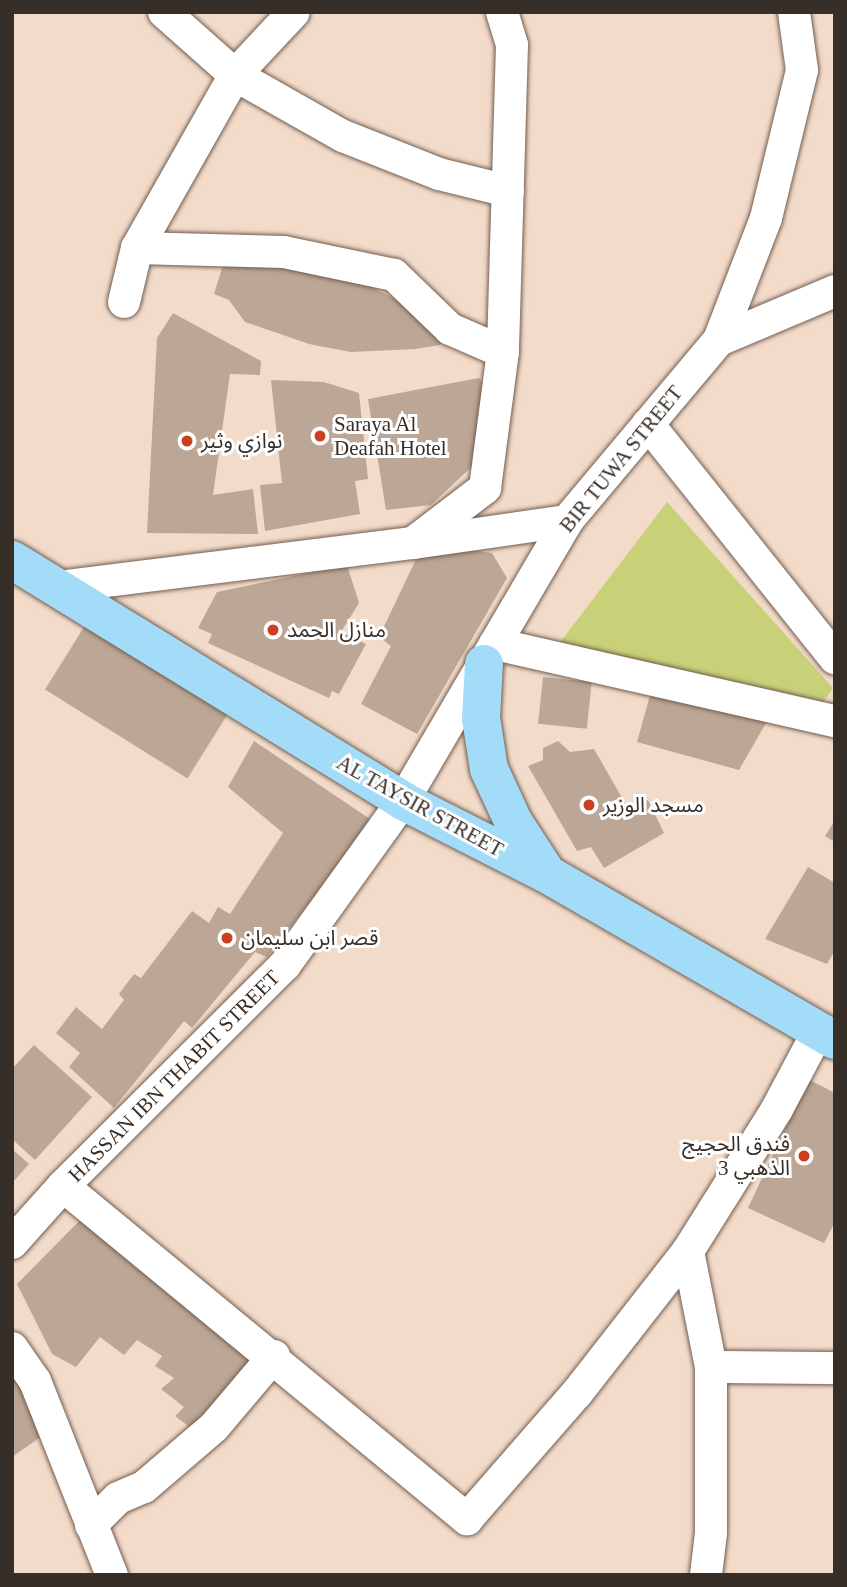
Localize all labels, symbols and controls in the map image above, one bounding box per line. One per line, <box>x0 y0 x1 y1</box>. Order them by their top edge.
street label: BIR TUWA STREET <box>554 380 688 538</box>
place label: Saraya Al Deafah Hotel <box>334 411 447 461</box>
place label: نوازي وثير <box>201 428 282 454</box>
marker: Saraya Al Deafah Hotel <box>312 428 328 444</box>
marker: نوازي وثير <box>179 433 195 449</box>
place label: منازل الحمد <box>287 617 386 643</box>
marker: منازل الحمد <box>265 622 281 638</box>
street label: AL TAYSIR STREET <box>332 749 508 863</box>
place label: مسجد الوزير <box>603 792 704 818</box>
marker: مسجد الوزير <box>581 797 597 813</box>
place label: قصر ابن سليمان <box>241 925 378 951</box>
marker: قصر ابن سليمان <box>219 930 235 946</box>
street label: HASSAN IBN THABIT STREET <box>63 965 285 1187</box>
place label: فندق الحجيج الذهبي 3 <box>682 1131 790 1181</box>
marker: فندق الحجيج الذهبي 3 <box>796 1148 812 1164</box>

